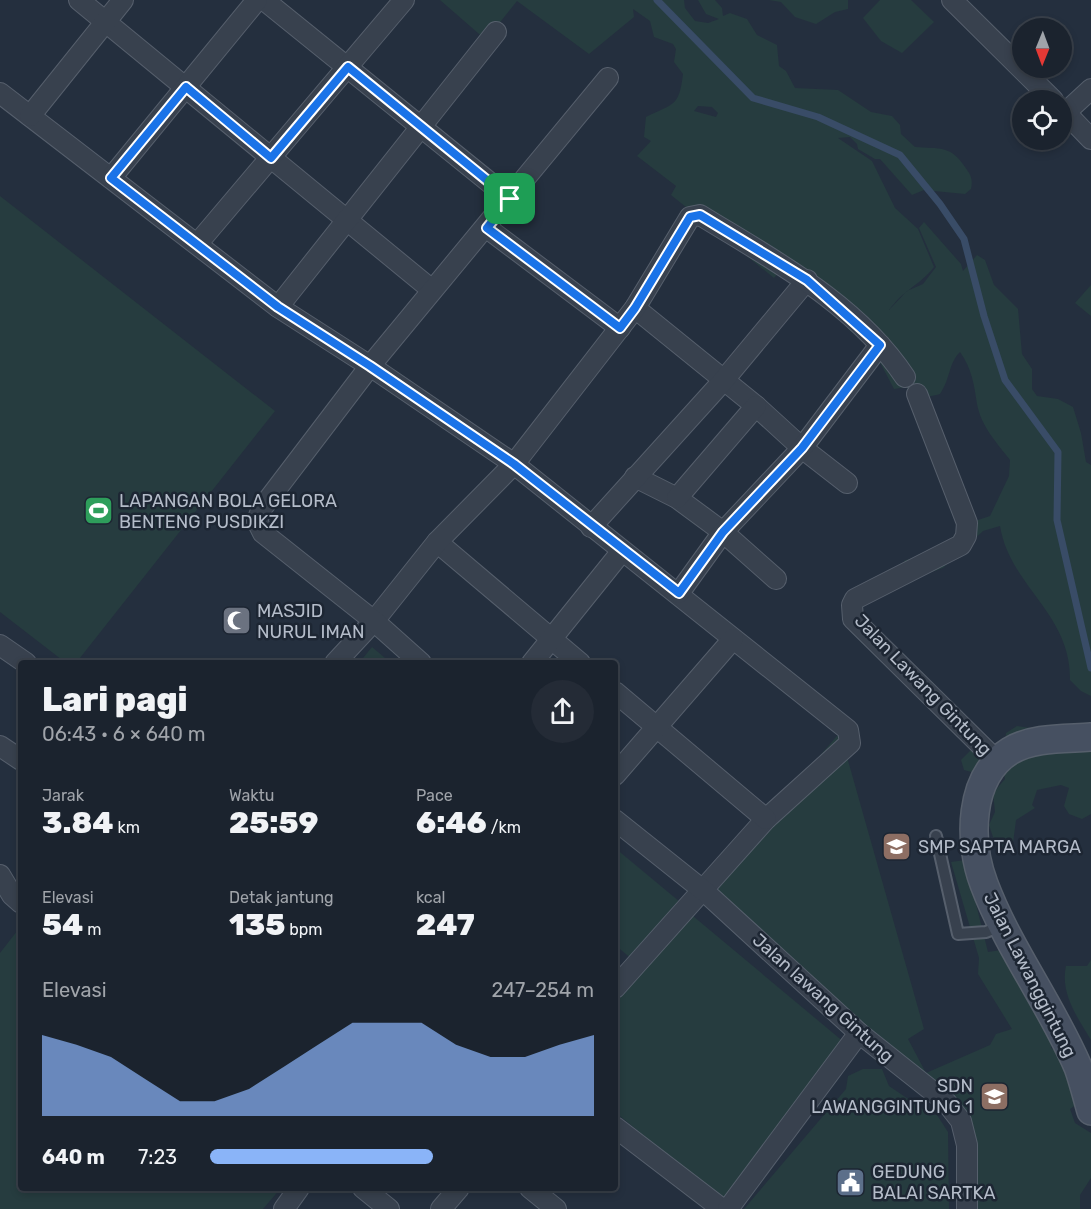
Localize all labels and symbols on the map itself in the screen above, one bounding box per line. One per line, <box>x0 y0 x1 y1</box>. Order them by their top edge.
north arrow <box>1012 18 1072 78</box>
pin <box>484 173 535 224</box>
place label: LAPANGAN BOLA GELORA BENTENG PUSDIKZI <box>119 490 337 533</box>
sports icon: LAPANGAN BOLA GELORA BENTENG PUSDIKZI <box>82 495 114 527</box>
place label: MASJID NURUL IMAN <box>257 600 364 643</box>
mosque icon: MASJID NURUL IMAN <box>220 605 252 637</box>
street label: Jalan Lawang Gintung <box>850 610 996 760</box>
school or university icon: SMP SAPTA MARGA <box>881 831 913 863</box>
place label: SMP SAPTA MARGA <box>918 836 1081 858</box>
street label: Jalan Lawanggintung <box>979 889 1081 1061</box>
street label: Jalan lawang Gintung <box>748 929 898 1067</box>
place label: SDN LAWANGGINTUNG 1 <box>811 1075 973 1118</box>
school or university icon: SDN LAWANGGINTUNG 1 <box>978 1080 1010 1112</box>
place label: GEDUNG BALAI SARTKA <box>872 1161 995 1204</box>
public building icon: GEDUNG BALAI SARTKA <box>835 1166 867 1198</box>

